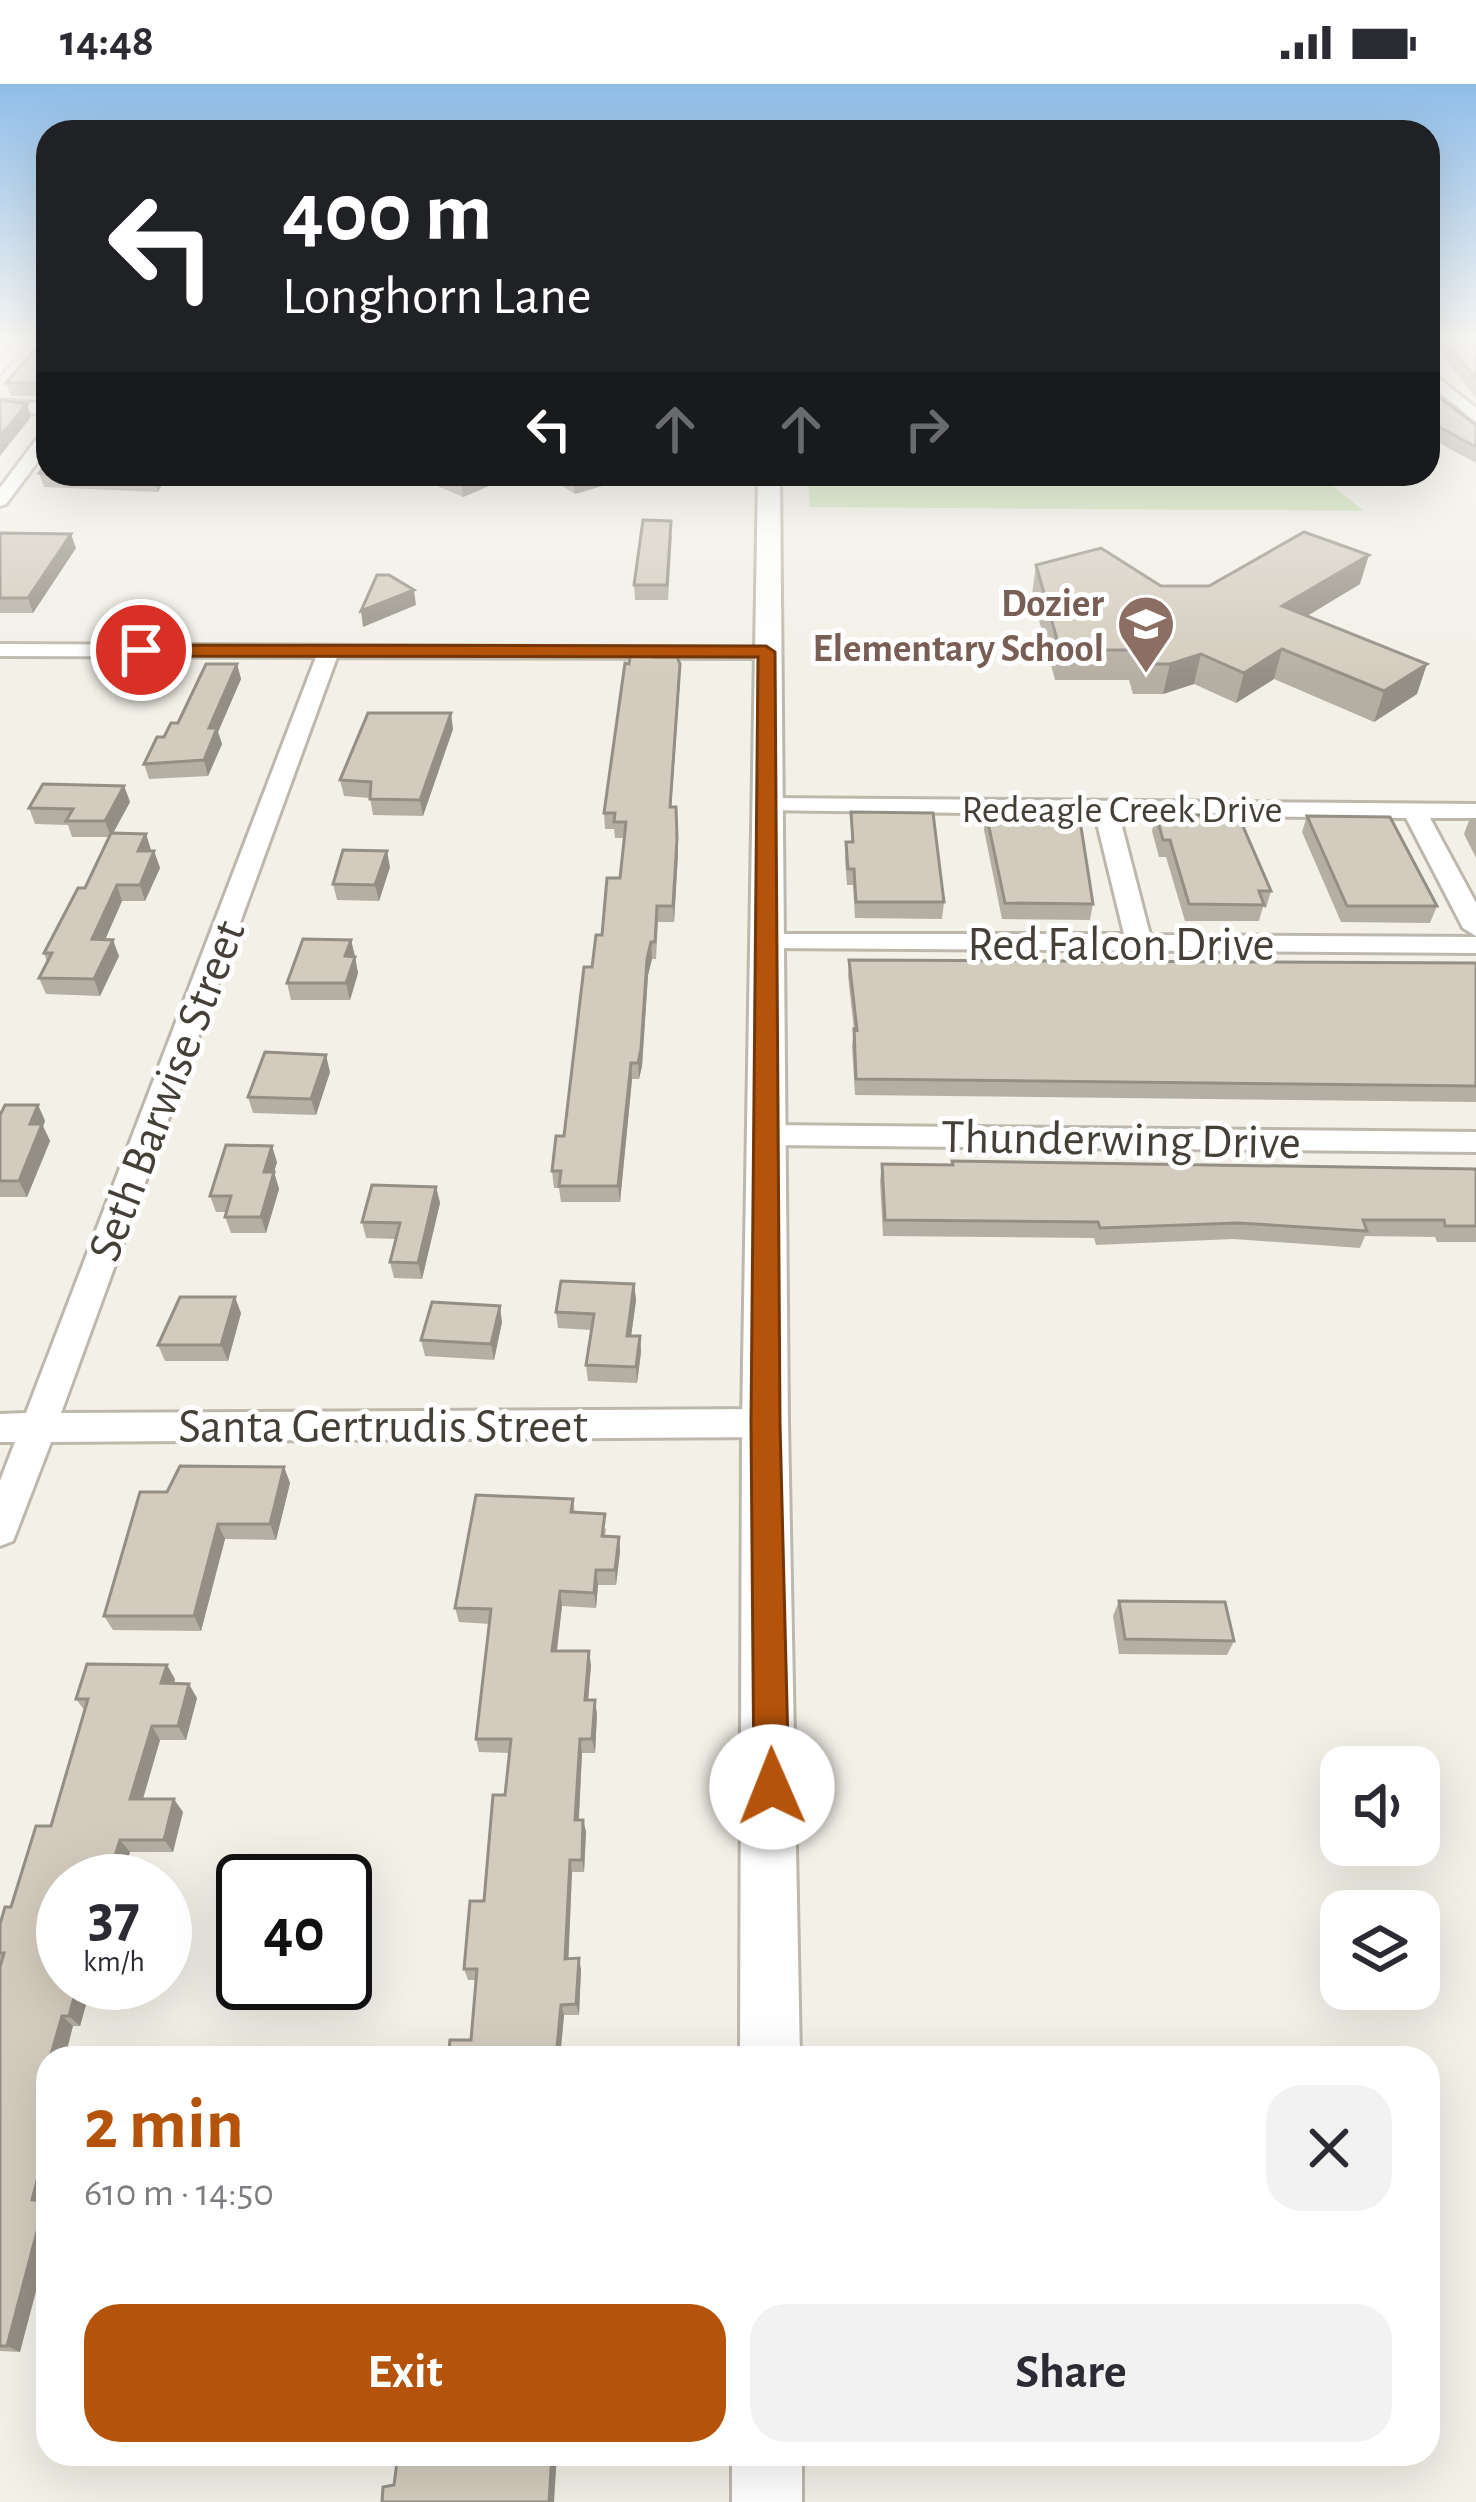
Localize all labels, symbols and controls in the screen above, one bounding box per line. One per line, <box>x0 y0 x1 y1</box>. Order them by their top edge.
text: 14:48 <box>60 19 154 64</box>
icon: left <box>84 168 240 324</box>
text: 400 m <box>282 172 492 256</box>
text: Longhorn Lane <box>282 270 592 324</box>
icon: left <box>516 396 582 462</box>
icon: ahead <box>642 396 708 462</box>
icon: ahead <box>768 396 834 462</box>
icon: right <box>894 396 960 462</box>
place label: Dozier Elementary School <box>813 585 1104 669</box>
school or university icon: Dozier Elementary School <box>1115 593 1177 675</box>
pin <box>90 599 192 701</box>
icon: arrive <box>108 617 174 683</box>
street label: Redeagle Creek Drive <box>962 791 1282 830</box>
street label: Seth Barwise Street <box>81 914 255 1268</box>
street label: Red Falcon Drive <box>967 922 1275 970</box>
street label: Thunderwing Drive <box>941 1114 1301 1168</box>
street label: Santa Gertrudis Street <box>178 1404 588 1452</box>
position arrow <box>709 1724 835 1850</box>
map controls <box>1320 1746 1440 2010</box>
button: sound <box>1320 1746 1440 1866</box>
speed limit sign: 40 <box>216 1854 372 2010</box>
text: 37 <box>88 1887 140 1947</box>
button: layers <box>1320 1890 1440 2010</box>
text: km/h <box>83 1947 145 1977</box>
button: close <box>1266 2085 1392 2211</box>
text: 2 min <box>84 2089 244 2161</box>
text: 610 m · 14:50 <box>84 2174 274 2213</box>
button: Exit <box>84 2304 726 2442</box>
button: Share <box>750 2304 1392 2442</box>

